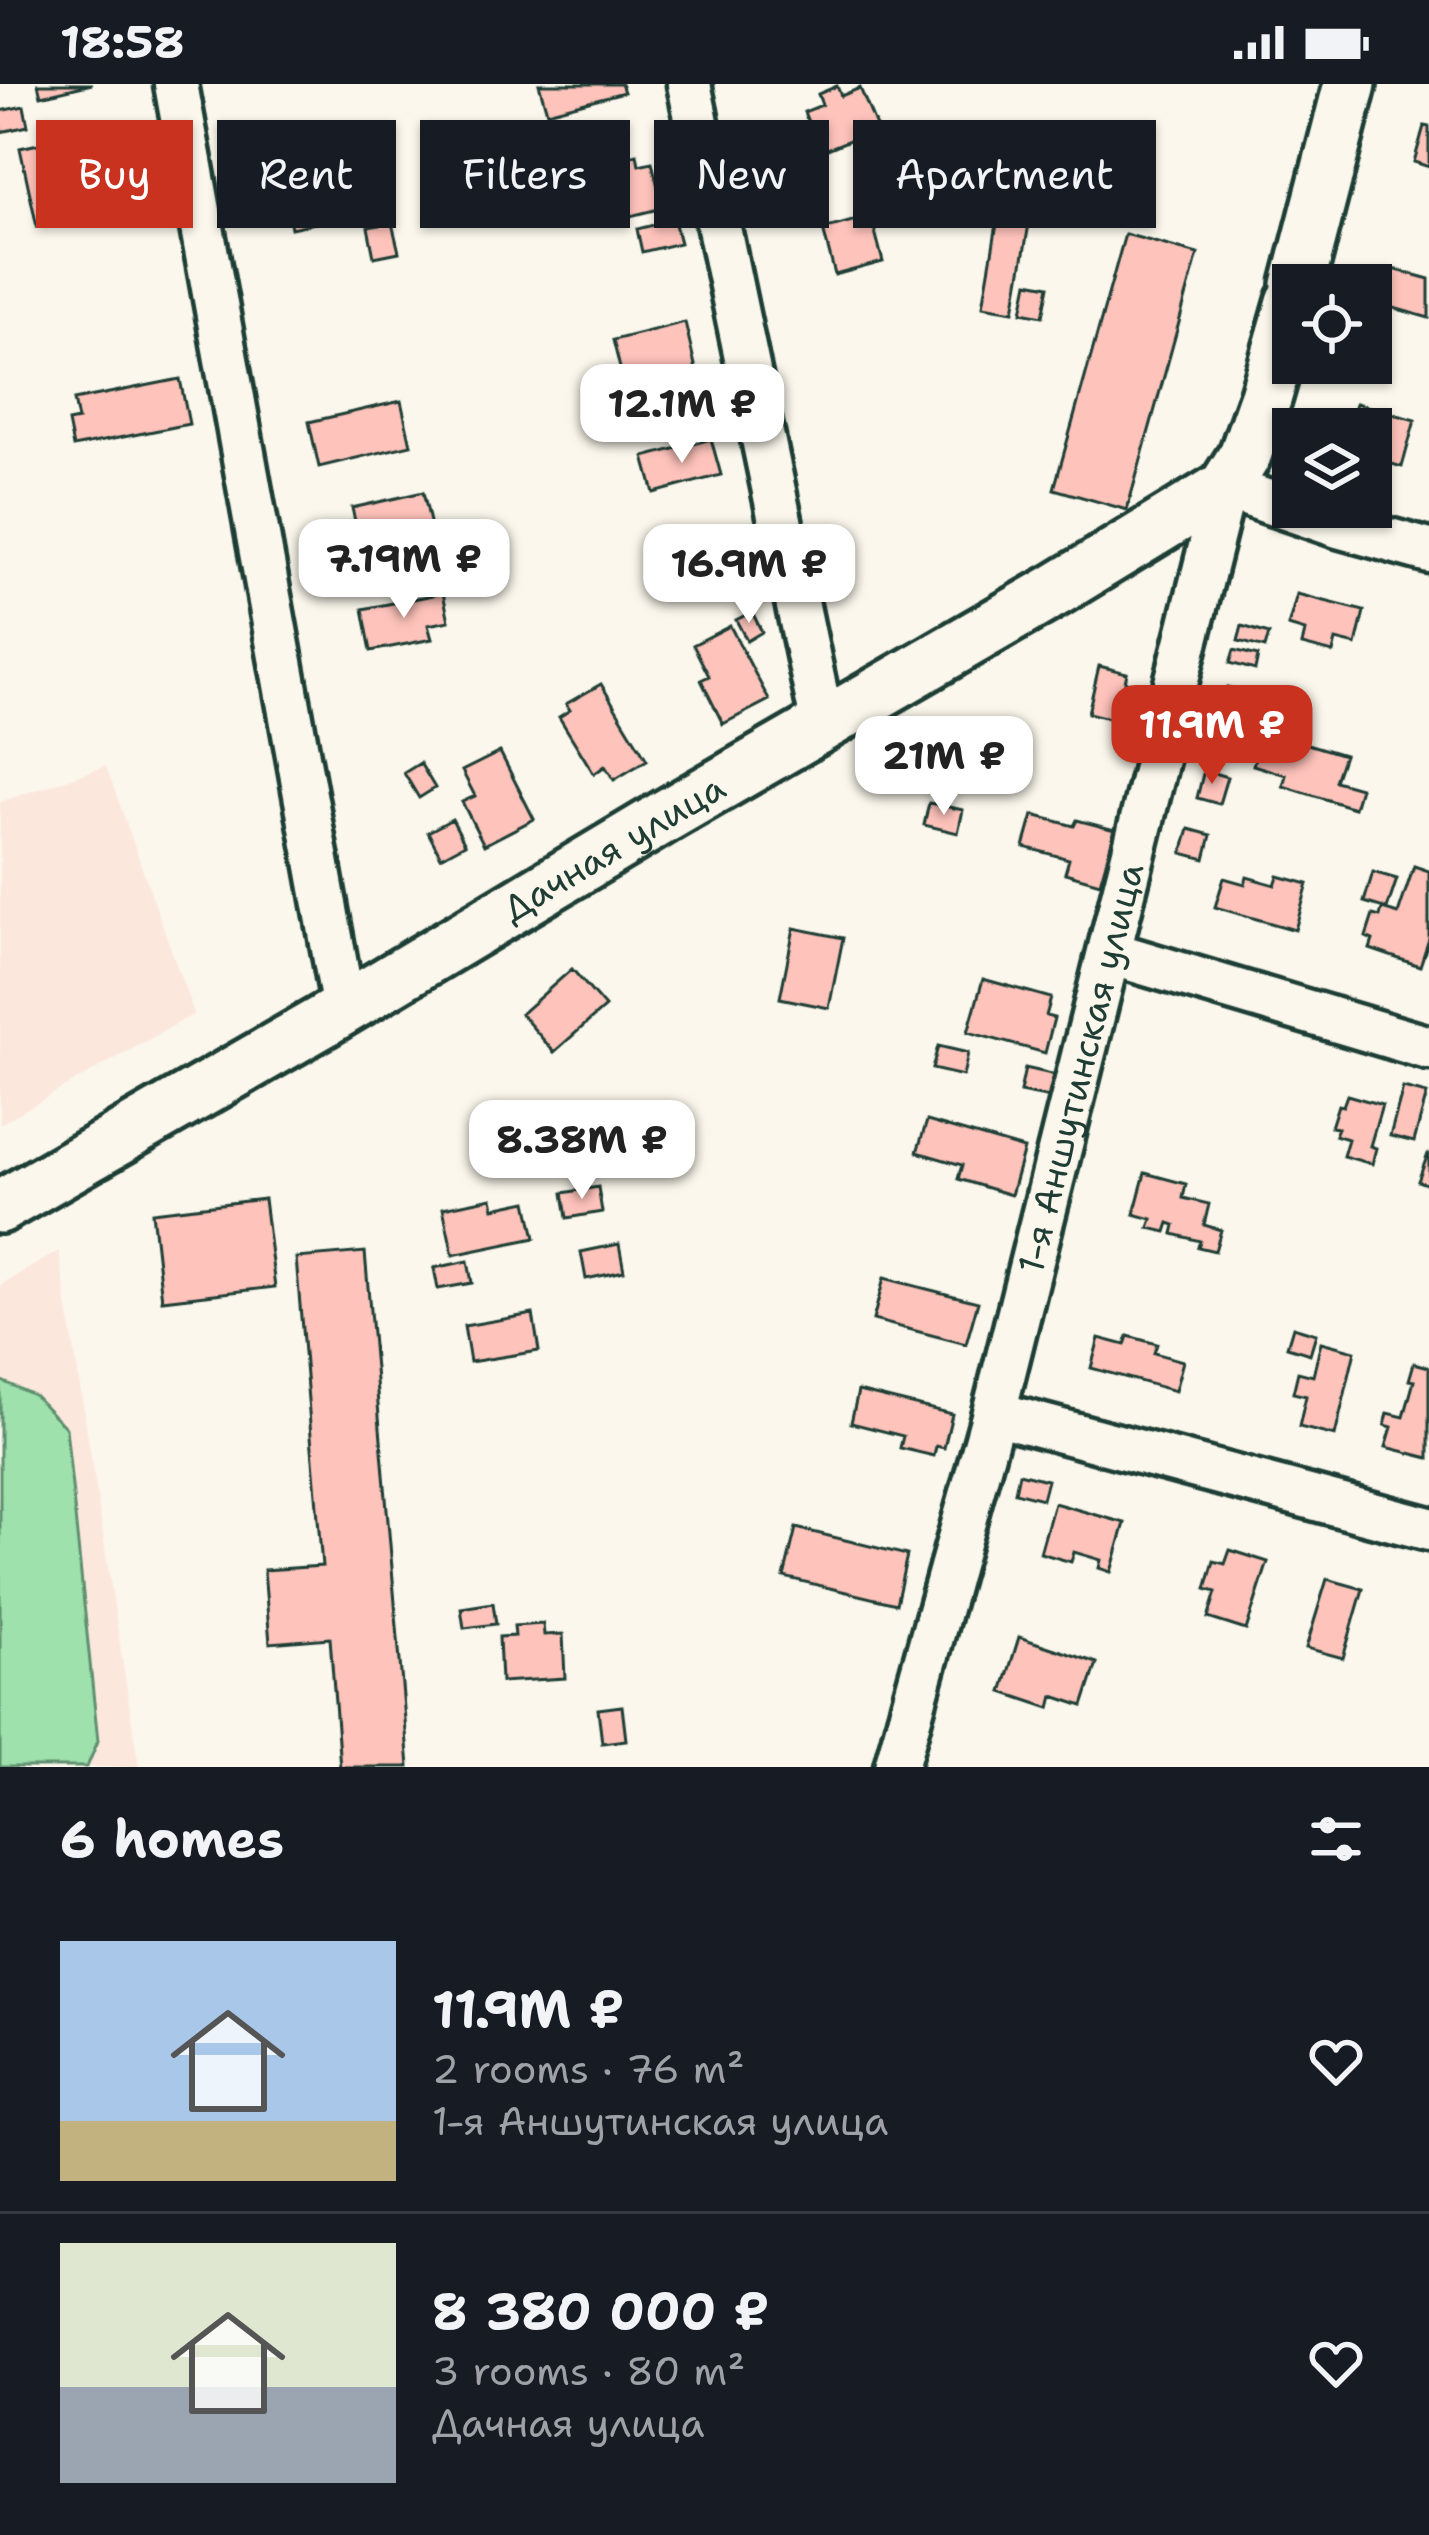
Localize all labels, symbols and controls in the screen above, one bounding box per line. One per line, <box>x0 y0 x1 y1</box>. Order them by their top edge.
text: 18:58 <box>60 12 185 72</box>
chip: Buy <box>36 120 193 228</box>
chip: Rent <box>217 120 396 228</box>
chip: Filters <box>420 120 630 228</box>
chip: New <box>654 120 829 228</box>
chip: Apartment <box>853 120 1156 228</box>
map controls <box>1272 264 1392 528</box>
button: locate <box>1272 264 1392 384</box>
pin: 12.1M ₽ <box>571 364 793 466</box>
text: 12.1M ₽ <box>607 377 757 429</box>
button: layers <box>1272 408 1392 528</box>
pin: 7.19M ₽ <box>293 519 515 621</box>
pin: 16.9M ₽ <box>638 524 860 626</box>
text: 7.19M ₽ <box>326 532 482 584</box>
text: 16.9M ₽ <box>670 537 828 589</box>
pin: 11.9M ₽ <box>1101 685 1323 787</box>
text: 11.9M ₽ <box>1138 698 1286 750</box>
pin: 21M ₽ <box>860 716 1028 818</box>
text: 21M ₽ <box>882 729 1006 781</box>
street label: Дачная улица <box>493 763 734 933</box>
street label: 1-я Аншутинская улица <box>1006 858 1155 1278</box>
pin: 8.38M ₽ <box>471 1100 693 1202</box>
text: 8.38M ₽ <box>496 1113 668 1165</box>
text: 6 homes <box>60 1805 284 1873</box>
icon: filters <box>1303 1806 1369 1872</box>
text: 11.9M ₽ <box>432 1975 624 2043</box>
icon: home <box>156 1989 300 2133</box>
icon: heart <box>1303 2028 1369 2094</box>
text: 2 rooms · 76 m² <box>432 2043 744 2095</box>
text: 1-я Аншутинская улица <box>432 2095 888 2147</box>
text: 8 380 000 ₽ <box>432 2277 770 2345</box>
icon: home <box>156 2291 300 2435</box>
icon: heart <box>1303 2330 1369 2396</box>
text: 3 rooms · 80 m² <box>432 2345 745 2397</box>
text: Дачная улица <box>432 2397 704 2449</box>

